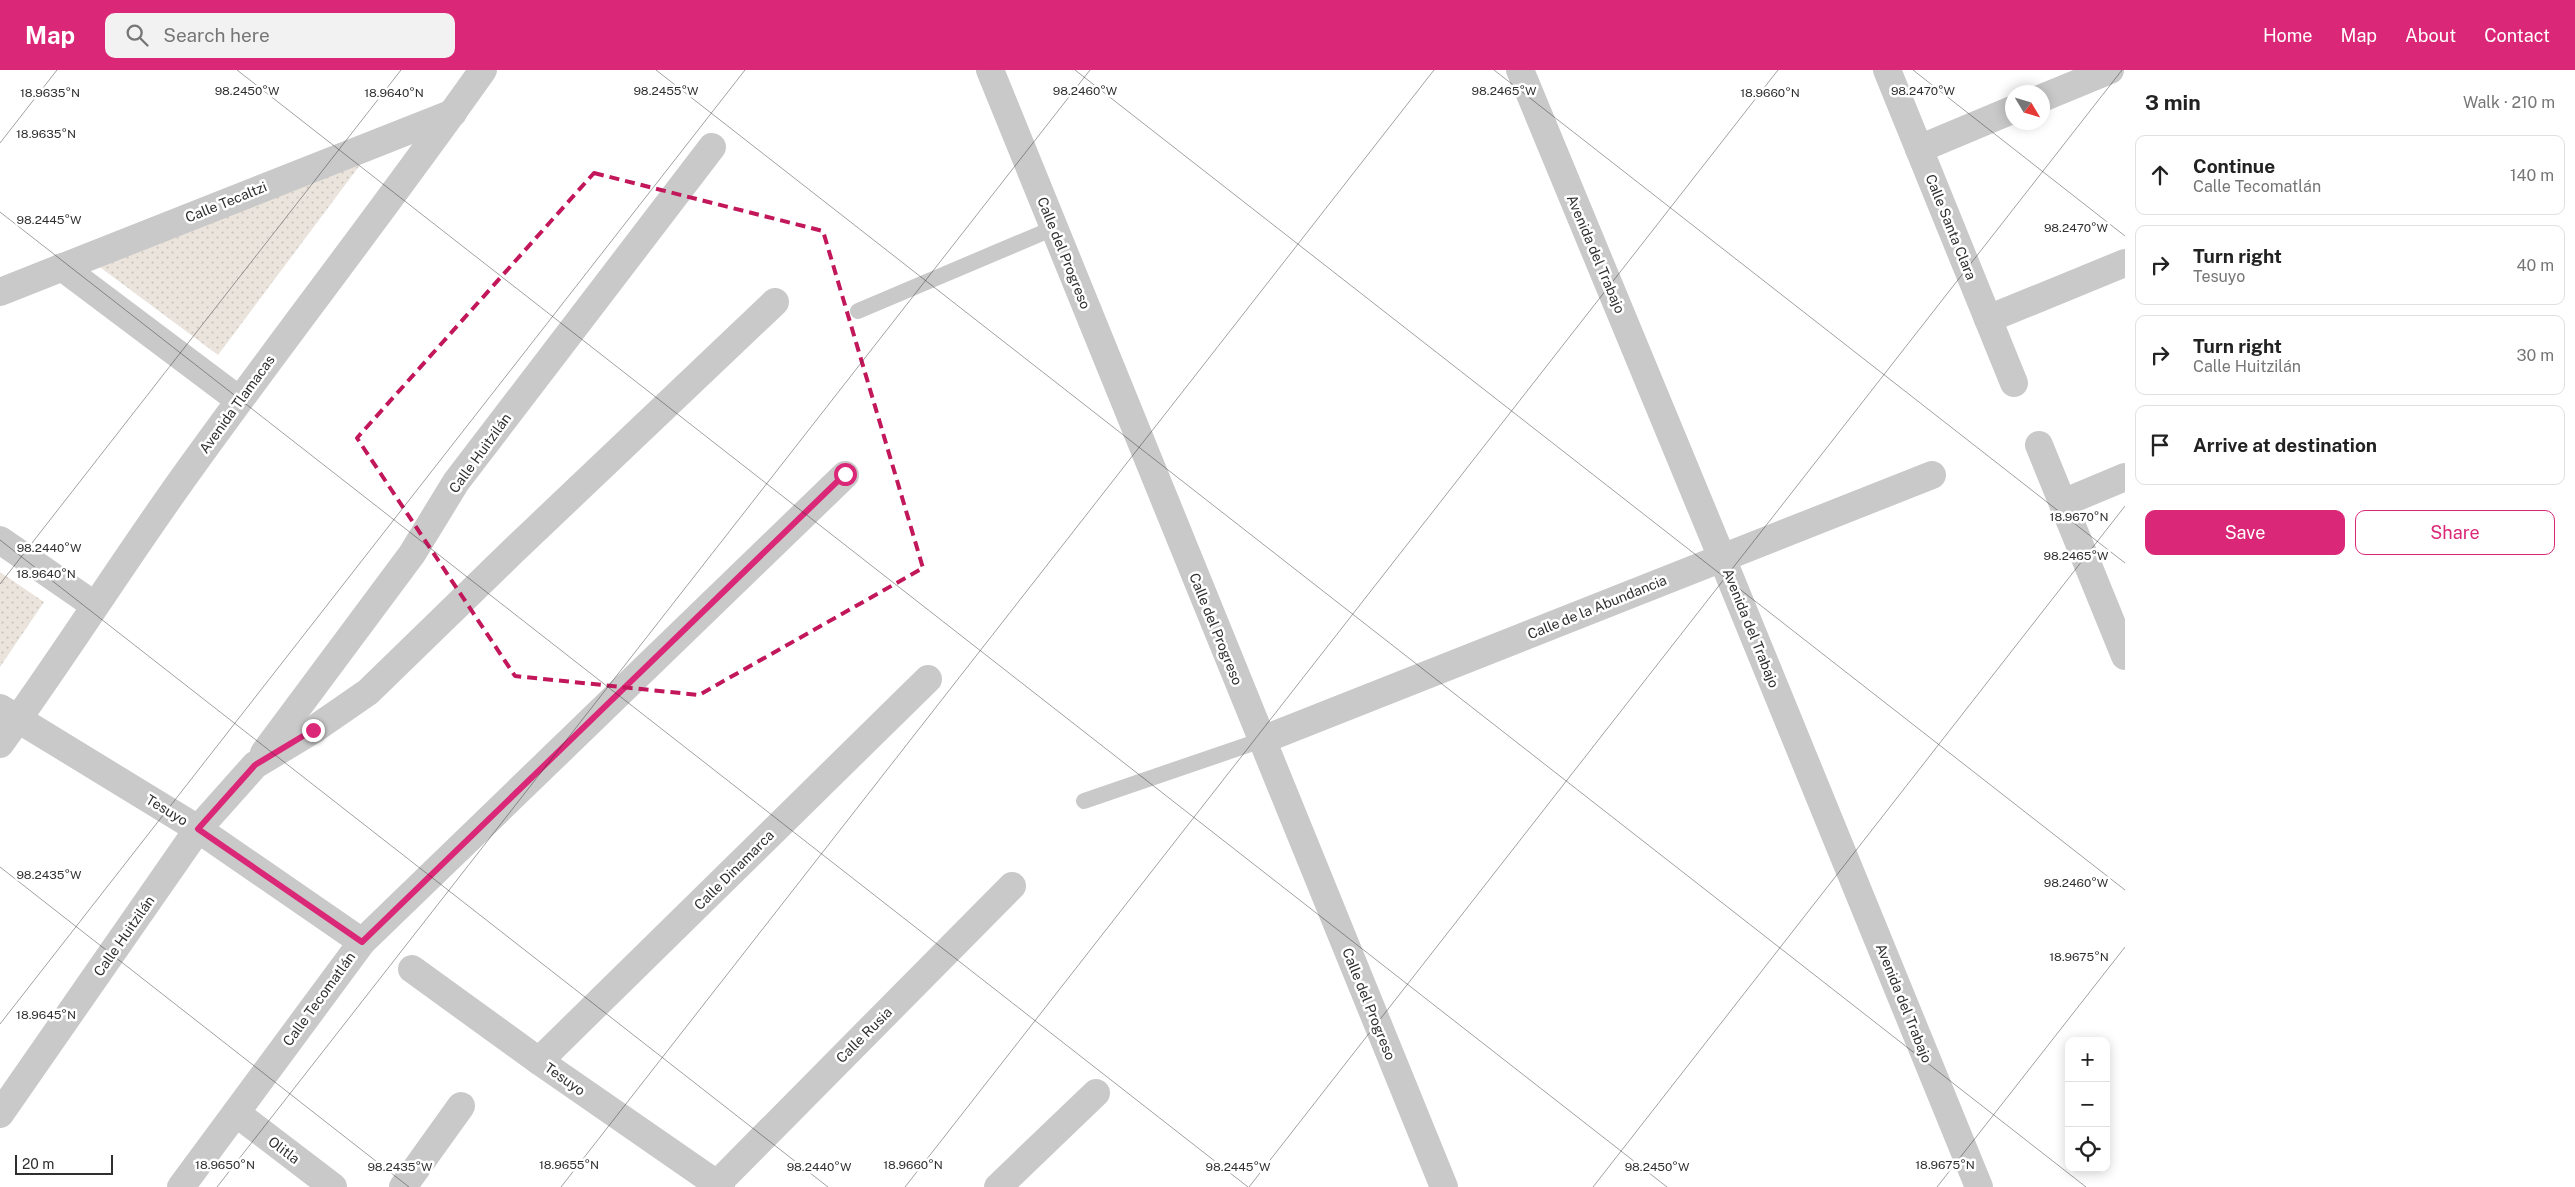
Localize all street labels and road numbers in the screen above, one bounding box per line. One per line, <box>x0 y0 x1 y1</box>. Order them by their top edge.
street label: Calle Santa Clara <box>1923 172 1979 282</box>
street label: Calle Tecaltzi <box>183 178 269 226</box>
street label: Avenida del Trabajo <box>1564 192 1628 316</box>
street label: Calle del Progreso <box>1034 195 1094 311</box>
street label: Avenida Tlamacas <box>196 352 278 456</box>
street label: Calle Huitzilán <box>446 410 514 496</box>
street label: Avenida del Trabajo <box>1720 566 1782 690</box>
street label: Calle del Progreso <box>1186 571 1246 687</box>
street label: Calle de la Abundancia <box>1525 572 1669 642</box>
street label: Tesuyo <box>143 791 191 829</box>
street label: Calle Dinamarca <box>691 827 777 913</box>
street label: Calle Huitzilán <box>90 893 158 979</box>
street label: Avenida del Trabajo <box>1873 941 1935 1065</box>
street label: Calle del Progreso <box>1339 946 1399 1062</box>
street label: Calle Tecomatlán <box>280 949 358 1049</box>
street label: Calle Rusia <box>833 1004 895 1066</box>
street label: Tesuyo <box>542 1059 588 1099</box>
street label: Olitla <box>265 1133 303 1167</box>

